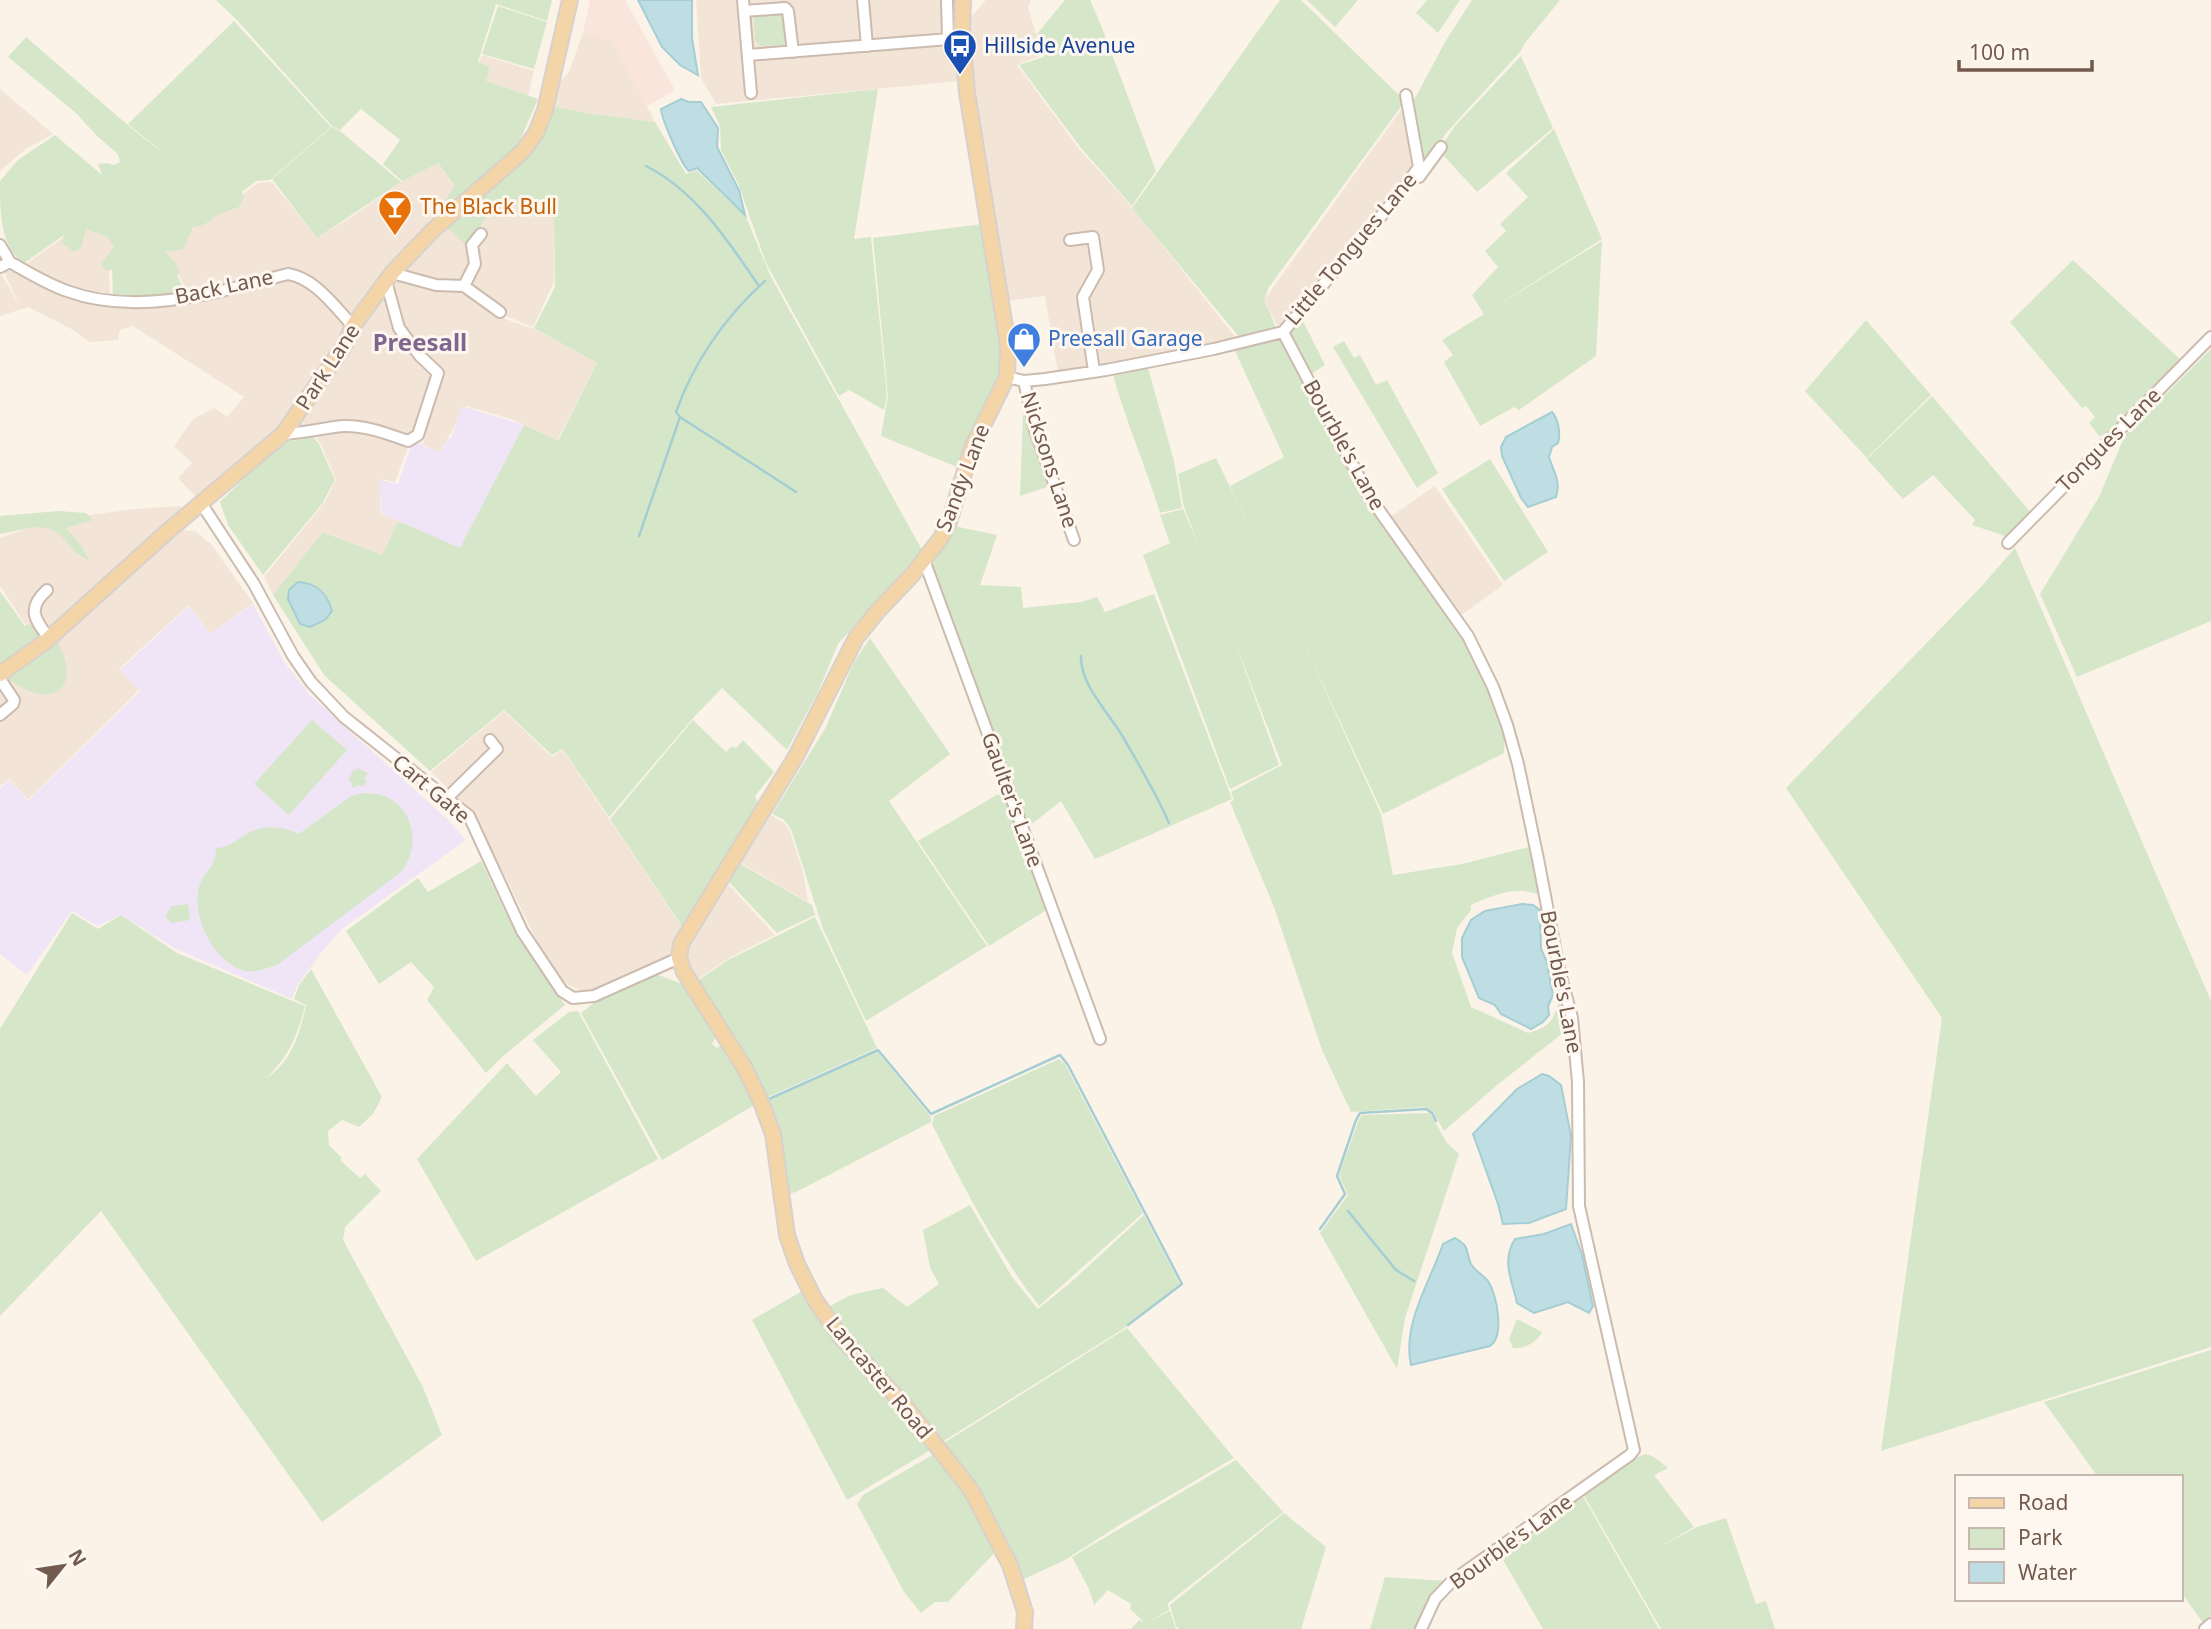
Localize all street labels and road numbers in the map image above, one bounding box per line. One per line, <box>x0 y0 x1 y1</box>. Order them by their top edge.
street label: Little Tongues Lane <box>1278 166 1422 331</box>
street label: Back Lane <box>172 262 276 310</box>
street label: Park Lane <box>289 318 365 415</box>
street label: Bourble's Lane <box>1297 374 1392 515</box>
street label: Tongues Lane <box>2050 381 2167 498</box>
street label: Nicksons Lane <box>1015 388 1085 531</box>
street label: Sandy Lane <box>929 420 995 535</box>
street label: Gaulter's Lane <box>976 728 1050 871</box>
street label: Cart Gate <box>387 748 476 829</box>
street label: Bourble's Lane <box>1534 908 1590 1056</box>
street label: Lancaster Road <box>820 1310 939 1444</box>
street label: Bourble's Lane <box>1443 1487 1577 1595</box>

